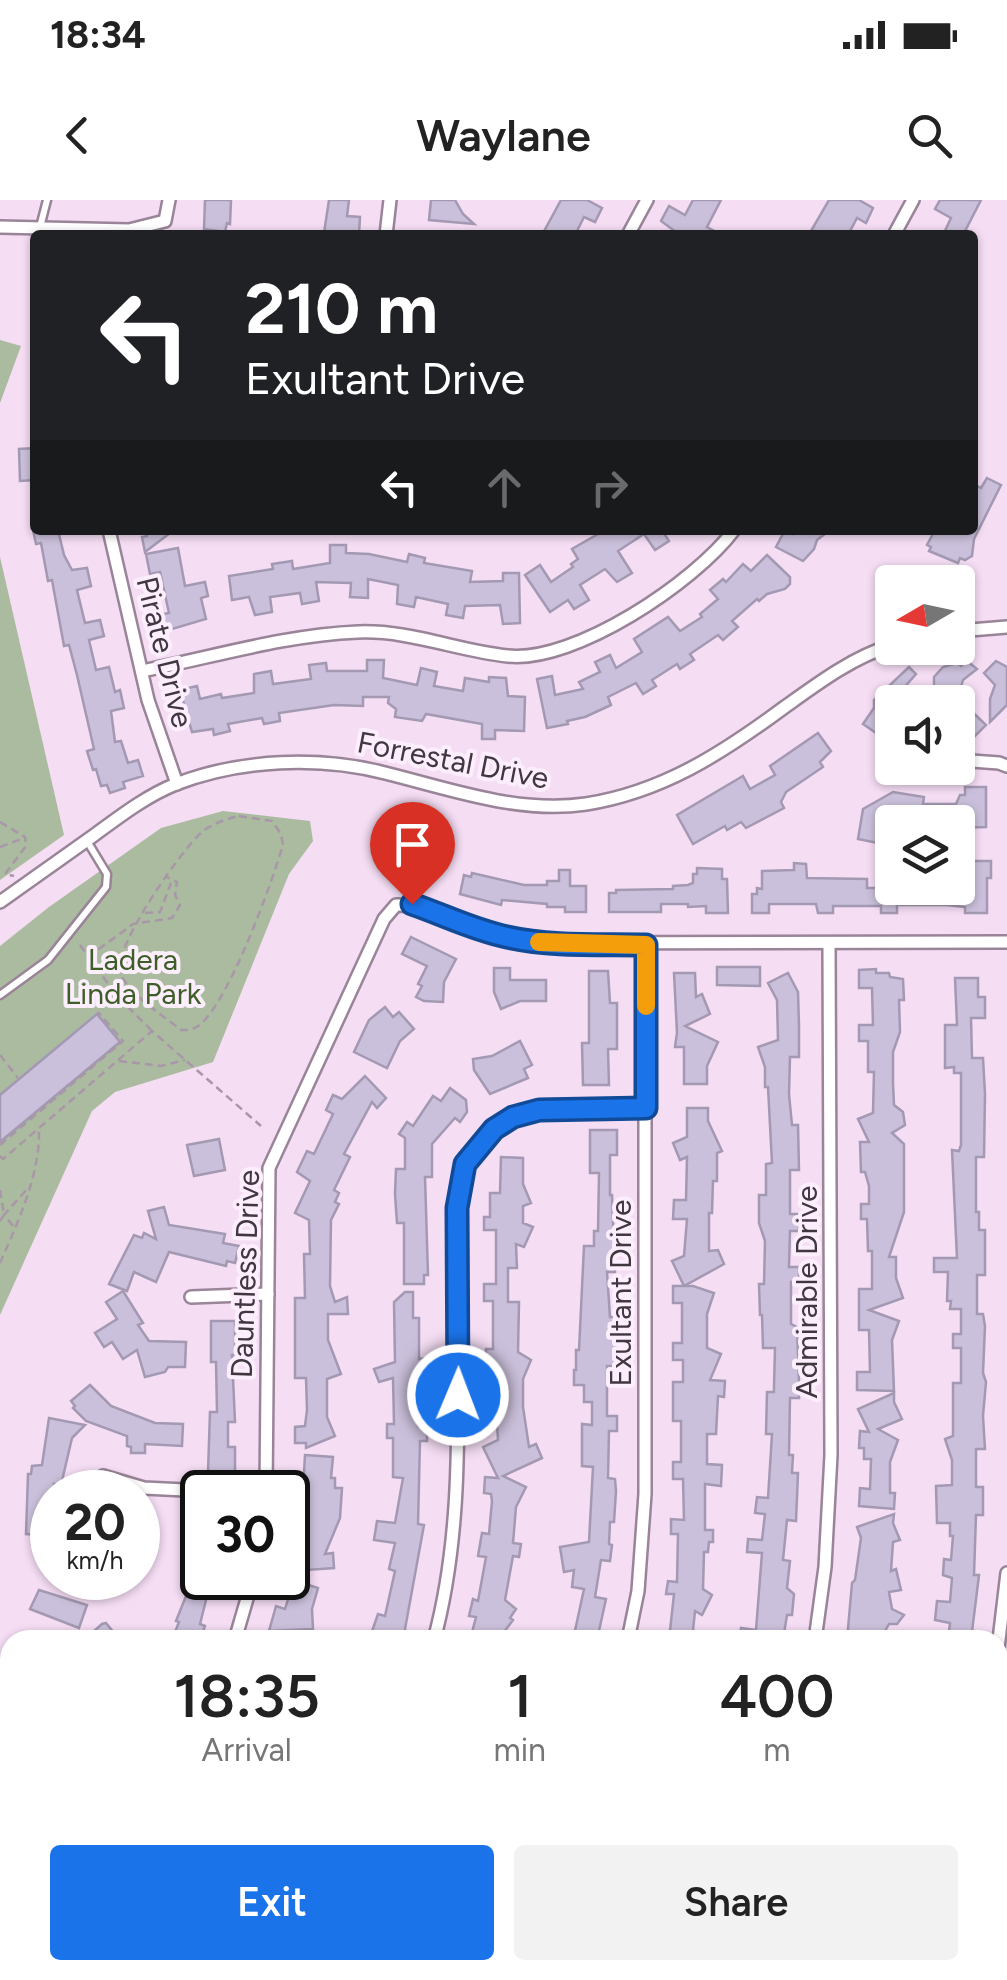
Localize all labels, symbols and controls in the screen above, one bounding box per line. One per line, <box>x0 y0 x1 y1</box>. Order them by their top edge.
text: 18:34 <box>50 12 146 58</box>
icon: back <box>50 108 105 163</box>
text: Waylane <box>416 108 591 162</box>
icon: search <box>902 108 957 163</box>
text: 210 m <box>245 266 438 351</box>
icon: left <box>80 270 210 400</box>
text: Exultant Drive <box>245 351 525 405</box>
icon: left <box>372 460 427 515</box>
icon: ahead <box>477 460 532 515</box>
icon: right <box>582 460 637 515</box>
north arrow <box>875 565 975 665</box>
map controls <box>875 565 975 905</box>
street label: Pirate Drive <box>128 573 202 731</box>
button: sound <box>875 685 975 785</box>
street label: Forrestal Drive <box>354 723 552 797</box>
pin <box>370 802 455 905</box>
button: layers <box>875 805 975 905</box>
icon: arrive <box>385 817 440 872</box>
park label: Ladera Linda Park <box>65 941 202 1012</box>
street label: Dauntless Drive <box>223 1169 267 1379</box>
street label: Admirable Drive <box>788 1186 825 1398</box>
street label: Exultant Drive <box>602 1200 639 1386</box>
position arrow <box>406 1343 510 1447</box>
speed limit sign: 30 <box>180 1470 310 1600</box>
text: 20 <box>64 1492 126 1553</box>
text: km/h <box>66 1545 124 1575</box>
text: 18:35 <box>173 1660 320 1732</box>
text: 1 <box>507 1660 532 1732</box>
text: 400 <box>719 1660 835 1732</box>
text: Arrival <box>202 1731 292 1769</box>
text: min <box>493 1731 546 1769</box>
text: m <box>763 1731 791 1769</box>
button: Exit <box>50 1845 494 1960</box>
button: Share <box>514 1845 958 1960</box>

